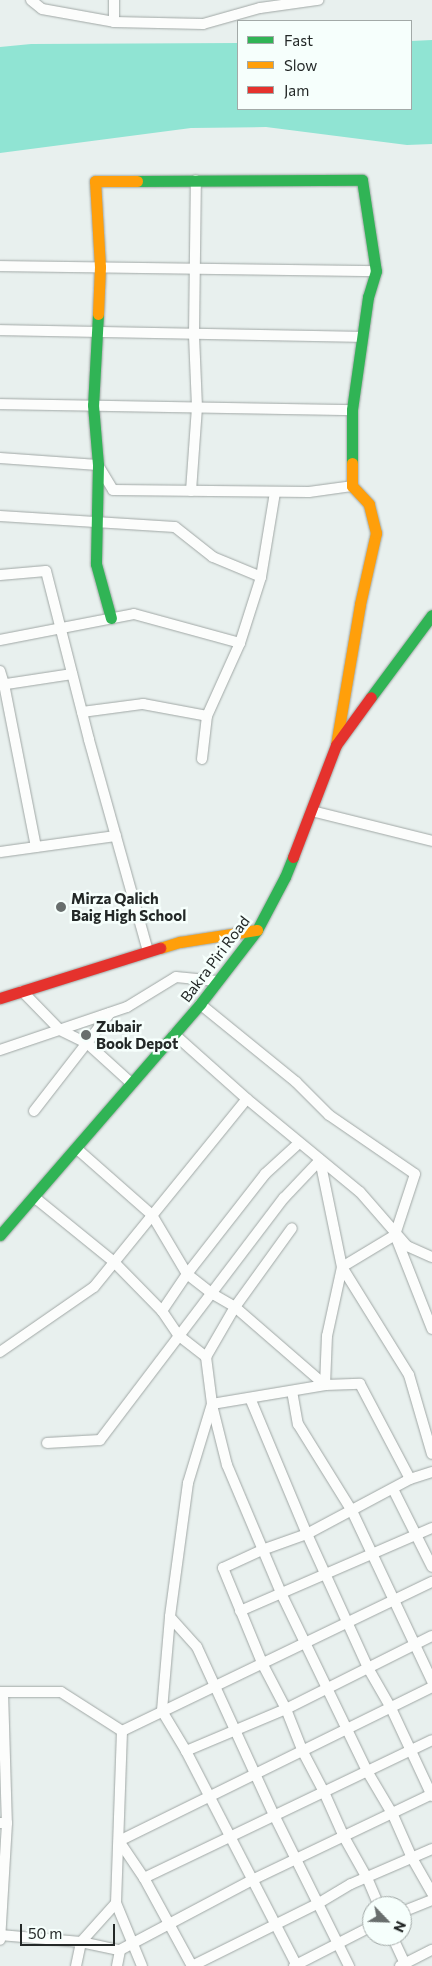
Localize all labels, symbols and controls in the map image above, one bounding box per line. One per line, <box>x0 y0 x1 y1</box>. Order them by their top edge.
legend <box>237 20 412 110</box>
text: Fast <box>284 31 313 49</box>
text: Slow <box>284 56 317 74</box>
text: Jam <box>284 81 309 99</box>
place label: Mirza Qalich Baig High School <box>71 889 186 924</box>
marker: Mirza Qalich Baig High School <box>55 901 67 913</box>
street label: Bakra Piri Road <box>177 912 253 1006</box>
place label: Zubair Book Depot <box>96 1017 178 1052</box>
marker: Zubair Book Depot <box>80 1029 92 1041</box>
north arrow <box>362 1896 412 1946</box>
scale bar <box>22 1914 118 1946</box>
text: N <box>390 1919 410 1935</box>
text: 50 m <box>28 1924 62 1942</box>

